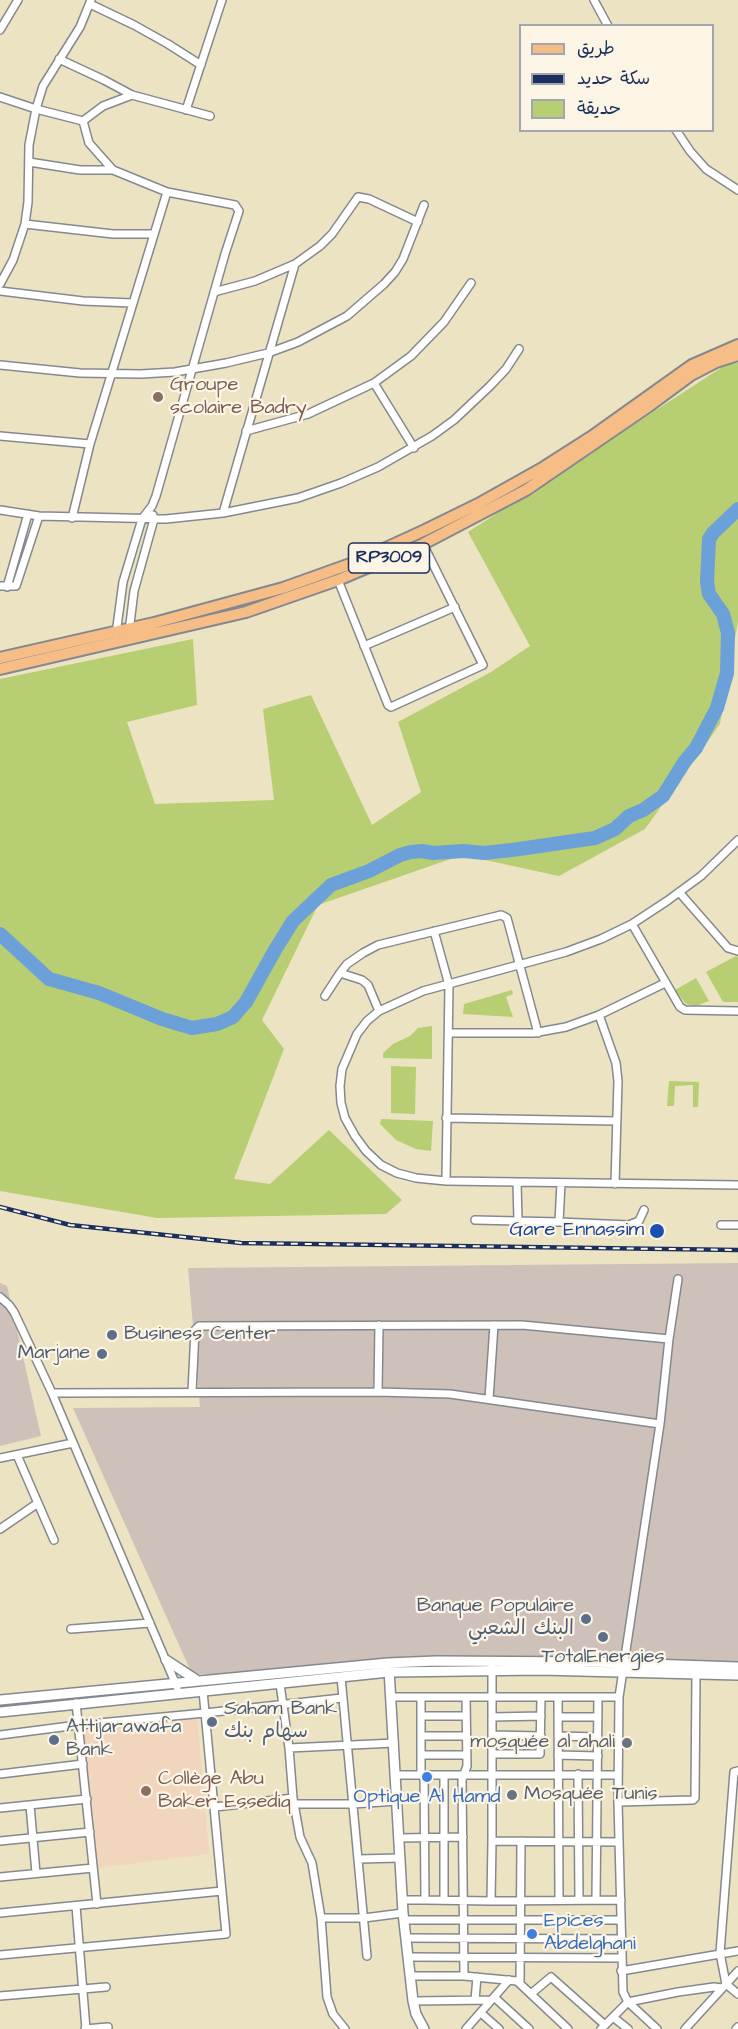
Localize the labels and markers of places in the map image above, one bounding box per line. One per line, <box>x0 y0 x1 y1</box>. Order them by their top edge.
place label: Groupe scolaire Badry <box>170 374 307 421</box>
marker: Groupe scolaire Badry <box>151 390 165 404</box>
place label: Gare Ennassim <box>509 1219 644 1243</box>
marker: Gare Ennassim <box>648 1222 666 1240</box>
place label: Business Center <box>124 1323 275 1347</box>
marker: Business Center <box>105 1328 119 1342</box>
place label: Marjane <box>18 1342 90 1366</box>
marker: Marjane <box>95 1347 109 1361</box>
place label: Banque Populaire البنك الشعبي <box>417 1595 574 1642</box>
marker: Banque Populaire البنك الشعبي <box>579 1612 593 1626</box>
marker: TotalEnergies <box>596 1630 610 1644</box>
place label: TotalEnergies <box>541 1646 665 1670</box>
place label: Saham Bank سهام بنك <box>224 1698 337 1745</box>
marker: Saham Bank سهام بنك <box>205 1715 219 1729</box>
place label: Attijarawafa Bank <box>66 1716 181 1763</box>
place label: mosquée al ahali <box>470 1731 615 1755</box>
marker: Attijarawafa Bank <box>47 1733 61 1747</box>
marker: mosquée al ahali <box>620 1736 634 1750</box>
place label: Collège Abu Baker Essediq <box>158 1768 291 1815</box>
marker: Optique Al Hamd <box>420 1770 434 1784</box>
place label: Mosquée Tunis <box>524 1783 658 1807</box>
marker: Collège Abu Baker Essediq <box>139 1784 153 1798</box>
place label: Optique Al Hamd <box>354 1786 500 1810</box>
marker: Mosquée Tunis <box>505 1788 519 1802</box>
place label: Epices Abdelghani <box>544 1910 636 1957</box>
marker: Epices Abdelghani <box>525 1927 539 1941</box>

